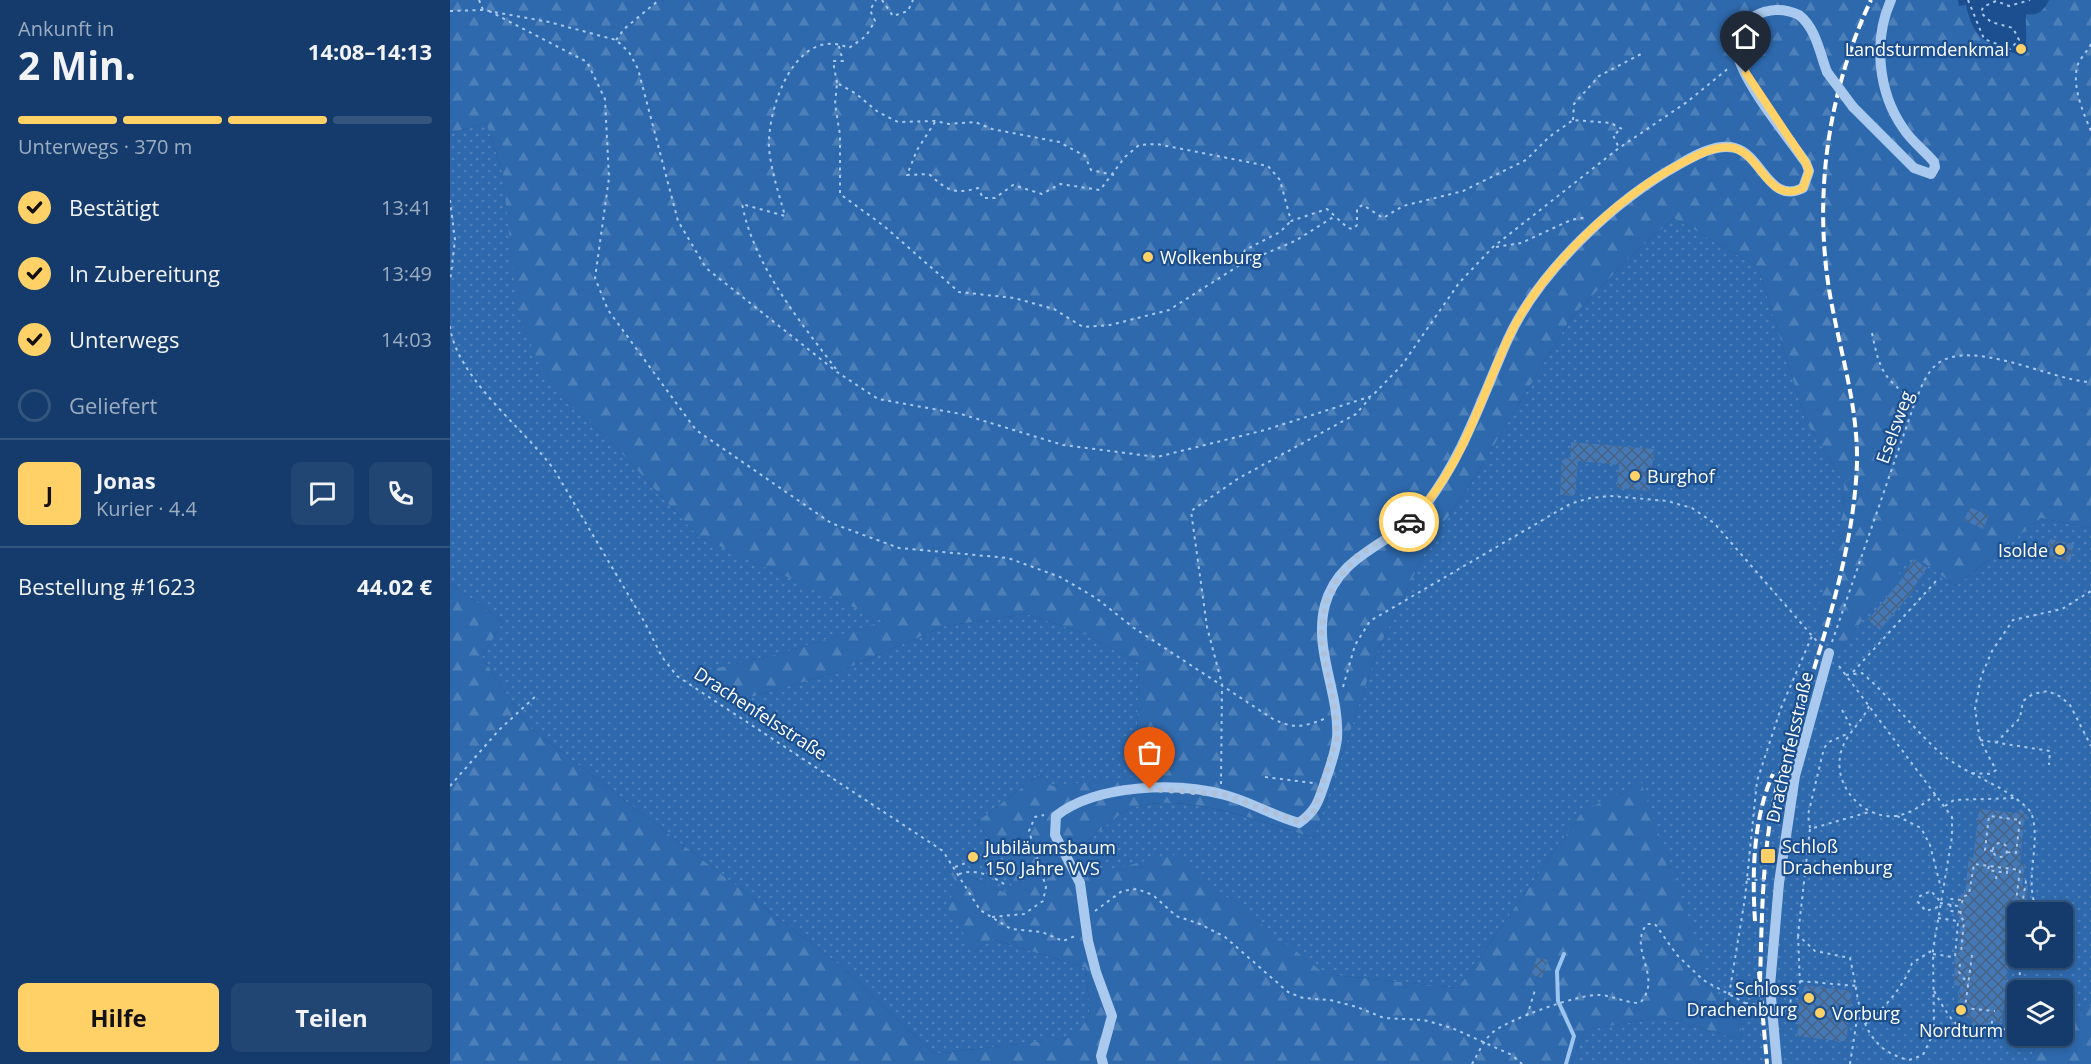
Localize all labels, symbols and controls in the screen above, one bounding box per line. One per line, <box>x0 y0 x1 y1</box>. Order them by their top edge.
pin <box>1720 11 1771 73</box>
text: Ankunft in <box>18 15 114 42</box>
icon: home <box>1729 20 1762 53</box>
text: 14:08–14:13 <box>308 36 432 66</box>
place label: Landsturmdenkmal <box>1845 37 2009 61</box>
text: 2 Min. <box>18 38 136 91</box>
marker: Landsturmdenkmal <box>2014 42 2028 56</box>
text: Unterwegs · 370 m <box>18 133 192 160</box>
icon: check <box>18 191 51 224</box>
text: Bestätigt <box>69 192 159 222</box>
text: 13:41 <box>381 194 432 221</box>
place label: Wolkenburg <box>1160 245 1262 269</box>
marker: Wolkenburg <box>1141 250 1155 264</box>
icon: check <box>18 257 51 290</box>
text: In Zubereitung <box>69 258 220 288</box>
text: 13:49 <box>381 260 432 287</box>
icon: check <box>18 323 51 356</box>
text: Unterwegs <box>69 324 180 354</box>
text: 14:03 <box>381 326 432 353</box>
street label: Eselsweg <box>1870 387 1918 467</box>
text: Geliefert <box>69 390 157 420</box>
button: chat <box>291 462 354 525</box>
button: phone <box>369 462 432 525</box>
place label: Burghof <box>1647 464 1716 488</box>
text: Jonas <box>96 465 156 495</box>
marker: Burghof <box>1628 469 1642 483</box>
text: J <box>46 478 53 508</box>
courier <box>1379 492 1439 552</box>
text: Kurier · 4.4 <box>96 495 197 522</box>
icon: car <box>1393 506 1426 539</box>
place label: Isolde <box>1998 538 2048 562</box>
marker: Isolde <box>2053 543 2067 557</box>
text: Bestellung #1623 <box>18 571 196 601</box>
text: 44.02 € <box>357 571 432 601</box>
street label: Drachenfelsstraße <box>690 661 832 765</box>
street label: Drachenfelsstraße <box>1760 669 1818 825</box>
pin <box>1124 727 1175 789</box>
icon: bag <box>1133 736 1166 769</box>
place label: Schloß Drachenburg <box>1782 834 1893 879</box>
place label: Jubiläumsbaum 150 Jahre VVS <box>983 835 1116 880</box>
marker: Schloß Drachenburg <box>1759 847 1777 865</box>
marker: Jubiläumsbaum 150 Jahre VVS <box>966 850 980 864</box>
map controls <box>2007 902 2073 1046</box>
button: locate <box>2007 902 2073 968</box>
place label: Schloss Drachenburg <box>1687 976 1797 1021</box>
button: layers <box>2007 980 2073 1046</box>
button: Hilfe <box>18 983 219 1052</box>
button: Teilen <box>231 983 432 1052</box>
marker: Schloss Drachenburg <box>1802 991 1816 1005</box>
place label: Vorburg <box>1832 1001 1900 1025</box>
marker: Nordturm <box>1954 1003 1968 1017</box>
marker: Vorburg <box>1813 1006 1827 1020</box>
place label: Nordturm <box>1919 1018 2003 1042</box>

